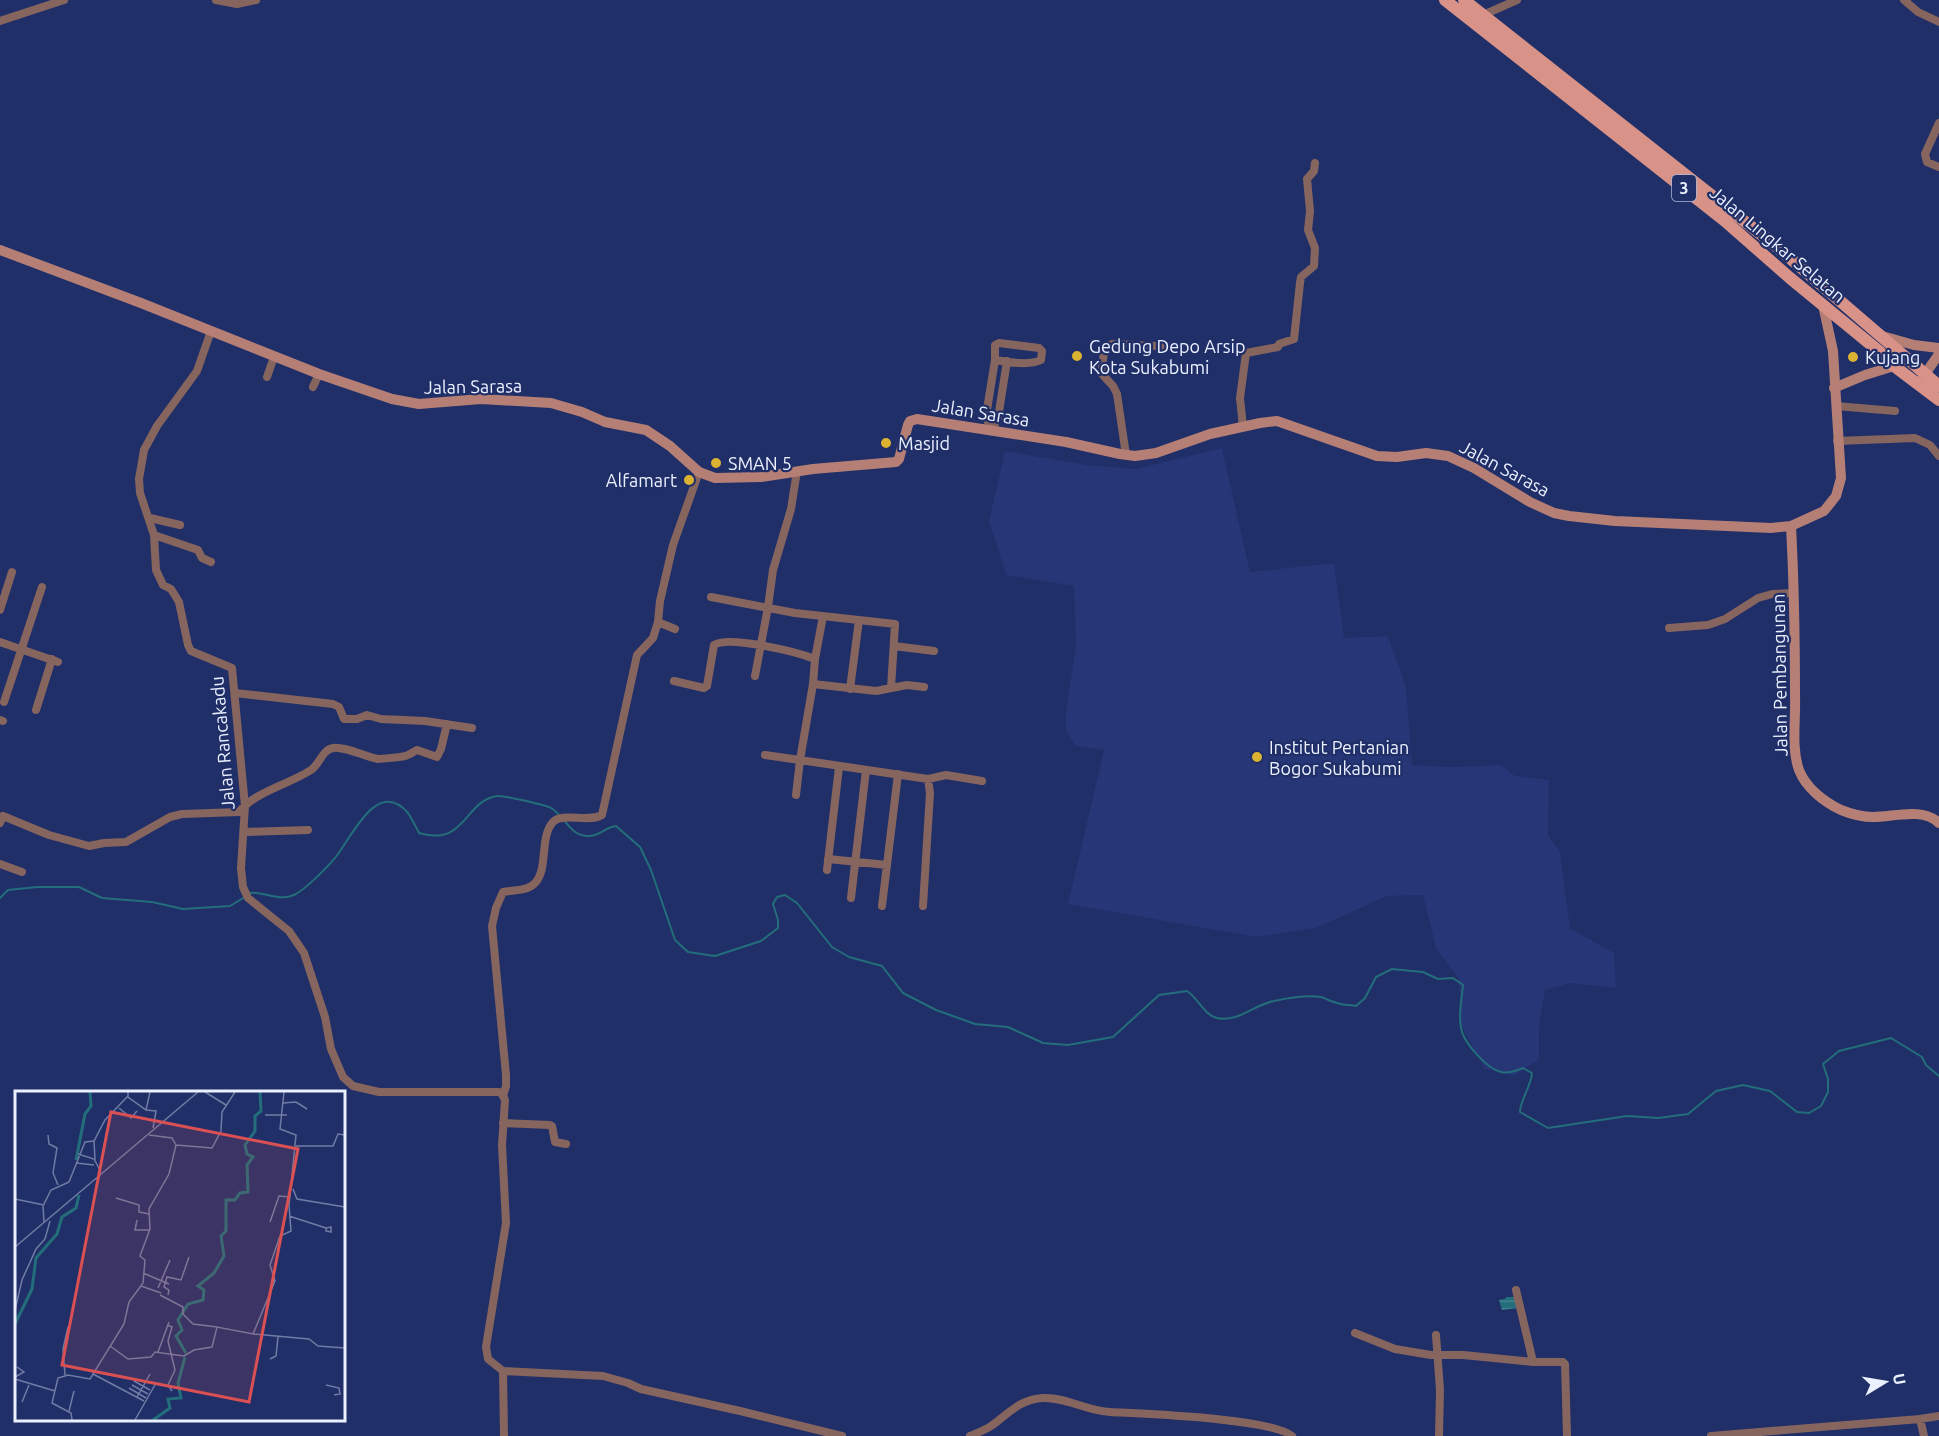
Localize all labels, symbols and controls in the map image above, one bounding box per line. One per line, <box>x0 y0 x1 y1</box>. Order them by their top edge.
road number: 3 <box>1672 175 1696 201</box>
street label: Jalan Lingkar Selatan <box>1707 182 1849 306</box>
place label: Gedung Depo Arsip Kota Sukabumi <box>1089 336 1246 377</box>
place label: Kujang <box>1865 347 1920 367</box>
marker: Gedung Depo Arsip Kota Sukabumi <box>1070 349 1084 363</box>
marker: Kujang <box>1846 350 1860 364</box>
street label: Jalan Sarasa <box>424 375 522 397</box>
street label: Jalan Sarasa <box>931 394 1031 430</box>
place label: Masjid <box>898 433 950 453</box>
marker: Masjid <box>879 436 893 450</box>
street label: Jalan Sarasa <box>1457 436 1553 500</box>
place label: SMAN 5 <box>728 453 792 473</box>
marker: SMAN 5 <box>709 456 723 470</box>
place label: Alfamart <box>606 470 677 490</box>
marker: Alfamart <box>682 473 696 487</box>
street label: Jalan Pembangunan <box>1768 593 1790 757</box>
street label: Jalan Rancakadu <box>206 675 238 811</box>
place label: Institut Pertanian Bogor Sukabumi <box>1269 737 1409 778</box>
marker: Institut Pertanian Bogor Sukabumi <box>1250 750 1264 764</box>
inset map <box>15 1091 345 1421</box>
north arrow <box>1855 1352 1915 1412</box>
text: U <box>1890 1372 1910 1386</box>

